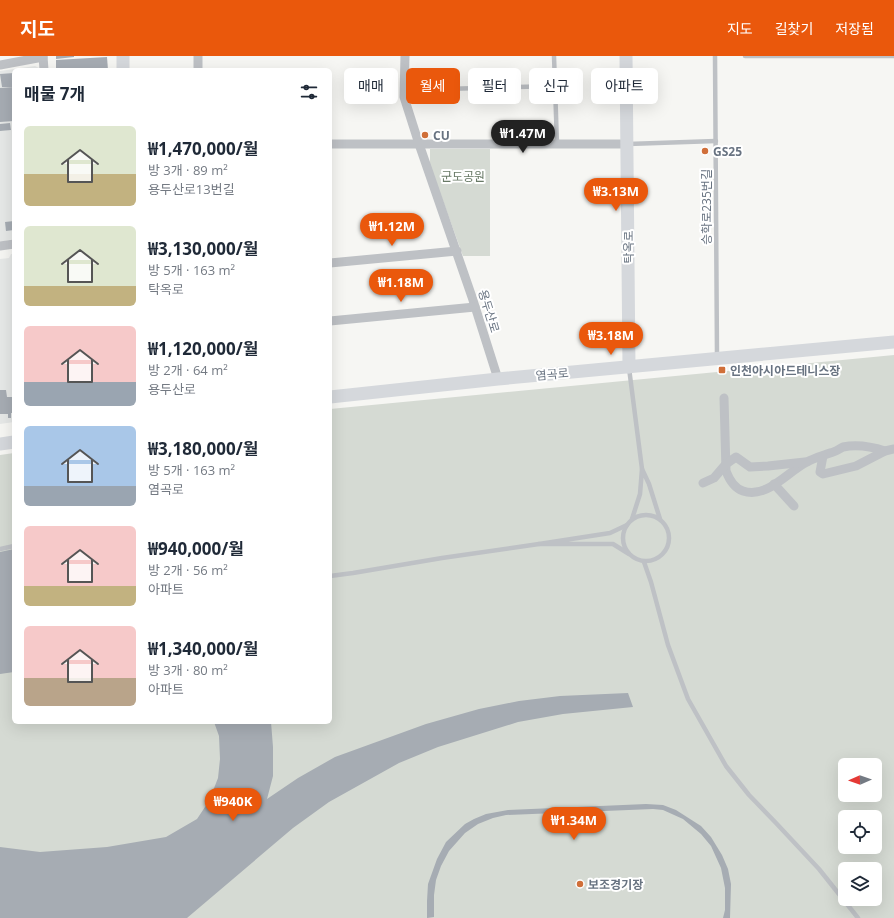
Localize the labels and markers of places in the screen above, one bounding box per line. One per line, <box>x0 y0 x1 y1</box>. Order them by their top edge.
pin: ₩1.47M <box>490 120 556 154</box>
place label: CU <box>433 127 450 144</box>
marker: CU <box>420 130 430 140</box>
place label: GS25 <box>713 143 742 160</box>
marker: GS25 <box>700 146 710 156</box>
pin: ₩3.13M <box>583 178 649 212</box>
pin: ₩1.12M <box>359 213 425 247</box>
pin: ₩1.18M <box>368 269 434 303</box>
pin: ₩3.18M <box>578 322 644 356</box>
place label: 인천아시아드테니스장 <box>730 362 840 379</box>
marker: 인천아시아드테니스장 <box>717 365 727 375</box>
pin: ₩940K <box>205 788 261 822</box>
pin: ₩1.34M <box>541 807 607 841</box>
place label: 보조경기장 <box>588 876 643 893</box>
marker: 보조경기장 <box>575 879 585 889</box>

